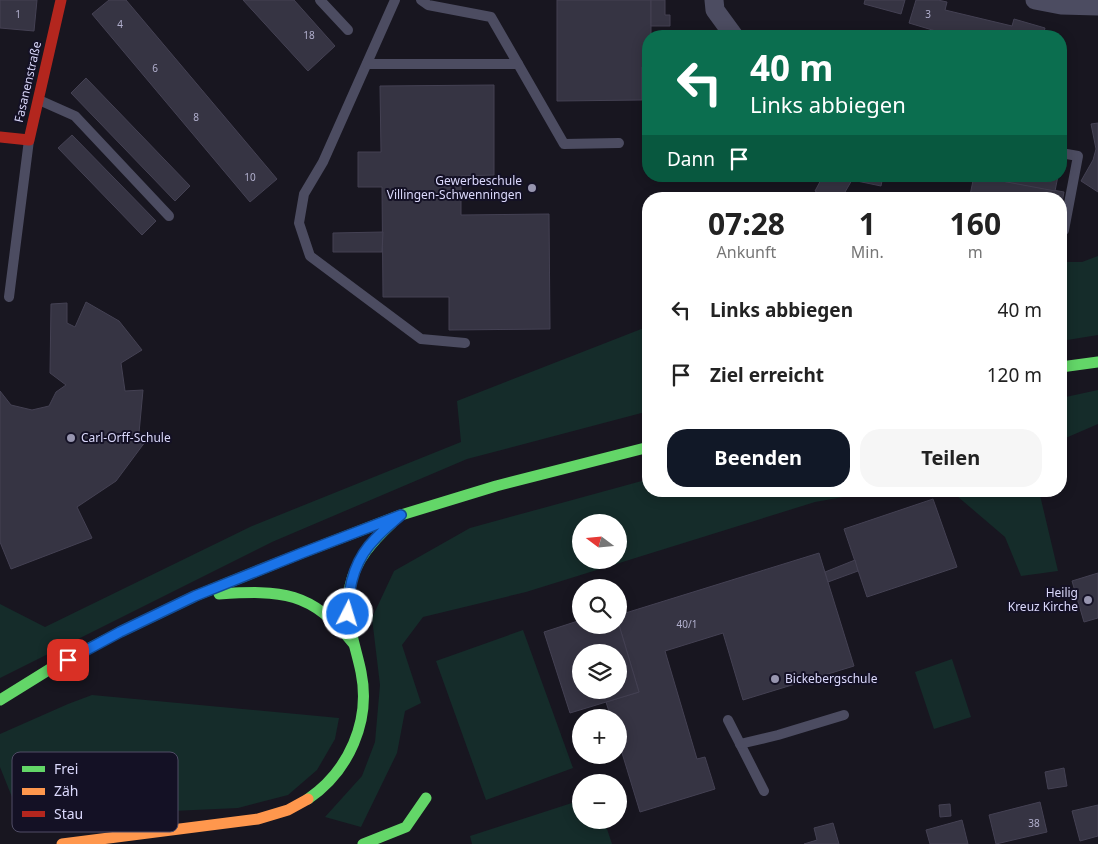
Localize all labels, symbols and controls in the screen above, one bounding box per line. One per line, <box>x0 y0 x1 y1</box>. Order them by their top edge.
house number: 1 <box>15 7 21 21</box>
house number: 3 <box>925 7 931 21</box>
house number: 4 <box>117 17 123 31</box>
house number: 18 <box>303 28 315 42</box>
street label: Fasanenstraße <box>10 39 45 124</box>
text: 40 m <box>750 44 833 91</box>
icon: left <box>667 50 732 115</box>
house number: 6 <box>152 61 158 75</box>
text: Links abbiegen <box>750 89 906 119</box>
house number: 8 <box>193 110 199 124</box>
icon: arrive <box>725 145 753 173</box>
text: Dann <box>667 146 715 172</box>
house number: 10 <box>244 170 256 184</box>
place label: Gewerbeschule Villingen-Schwenningen <box>387 172 522 203</box>
marker: Gewerbeschule Villingen-Schwenningen <box>526 182 538 194</box>
text: 07:28 <box>708 203 785 244</box>
text: 1 <box>859 203 876 244</box>
text: 160 <box>950 203 1001 244</box>
text: Ankunft <box>717 241 776 263</box>
text: Min. <box>851 241 884 263</box>
text: m <box>968 241 983 263</box>
icon: left <box>667 296 695 324</box>
text: Links abbiegen <box>710 297 853 323</box>
text: 40 m <box>998 297 1042 323</box>
icon: arrive <box>667 361 695 389</box>
text: Ziel erreicht <box>710 362 824 388</box>
text: 120 m <box>987 362 1042 388</box>
place label: Carl-Orff-Schule <box>81 429 171 446</box>
button: Beenden <box>667 429 850 487</box>
button: Teilen <box>860 429 1042 487</box>
marker: Carl-Orff-Schule <box>65 432 77 444</box>
north arrow <box>572 514 628 569</box>
map controls <box>572 514 627 829</box>
button: search <box>572 579 627 634</box>
place label: Heilig Kreuz Kirche <box>1008 584 1078 615</box>
position arrow <box>321 587 373 639</box>
marker: Heilig Kreuz Kirche <box>1082 594 1094 606</box>
house number: 40/1 <box>677 617 697 631</box>
pin <box>47 639 89 681</box>
button: layers <box>572 644 627 699</box>
icon: arrive <box>54 646 82 674</box>
place label: Bickebergschule <box>785 670 878 687</box>
marker: Bickebergschule <box>769 673 781 685</box>
button: + <box>572 709 627 764</box>
legend <box>12 752 178 832</box>
text: Frei <box>54 759 78 778</box>
button: − <box>572 774 627 829</box>
text: Zäh <box>54 781 79 800</box>
text: Stau <box>54 804 83 823</box>
house number: 38 <box>1028 816 1040 830</box>

